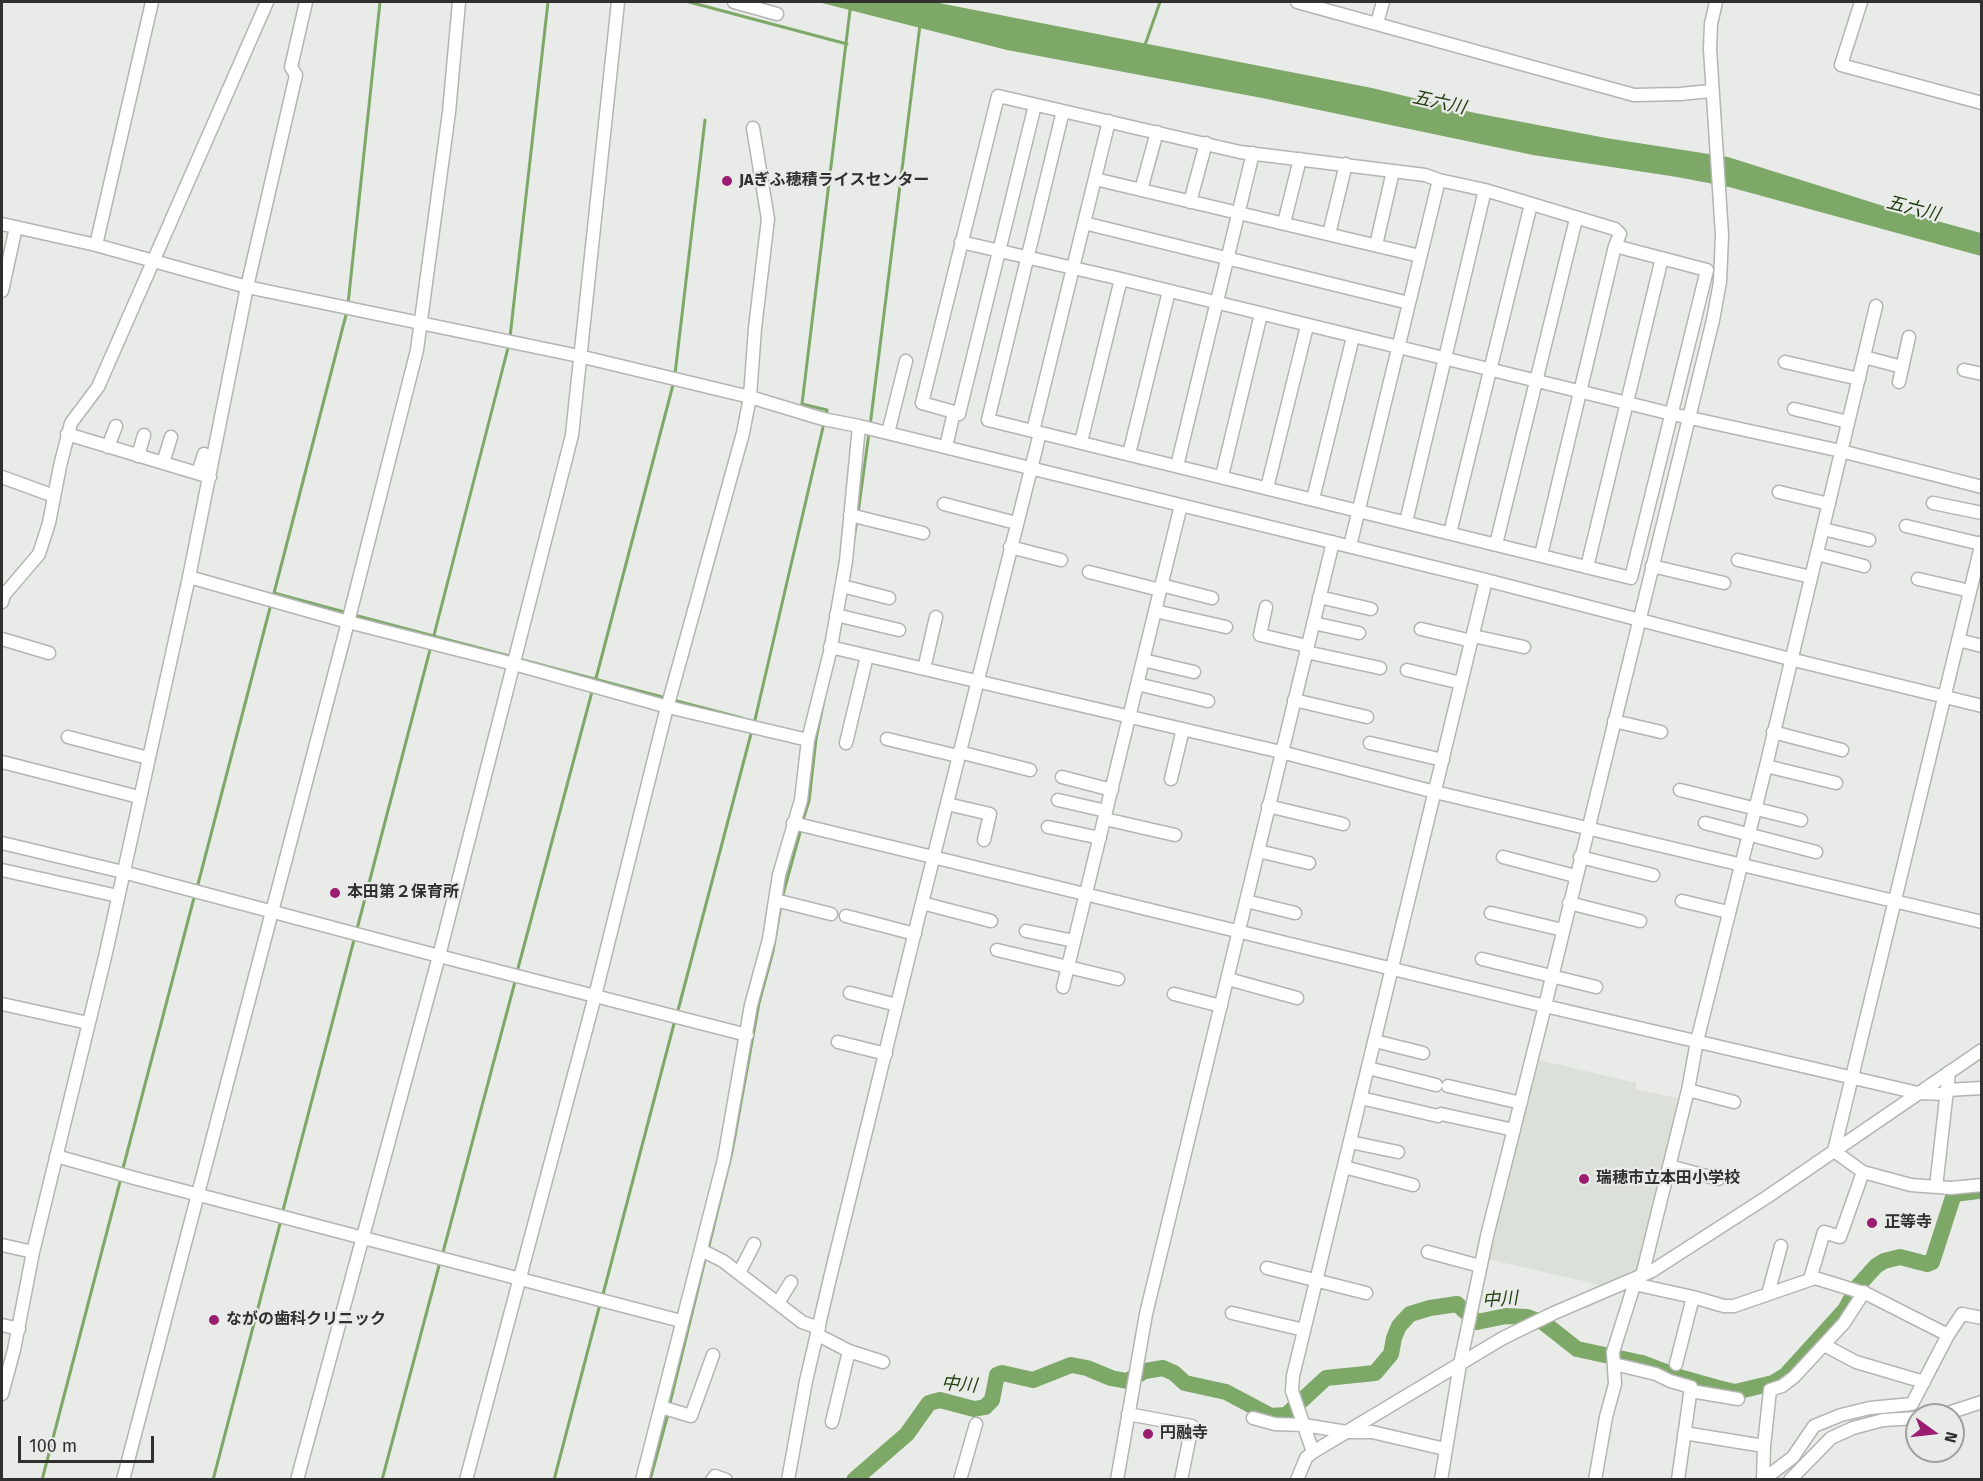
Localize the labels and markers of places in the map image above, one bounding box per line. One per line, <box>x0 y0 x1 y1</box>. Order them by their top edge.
place label: JAぎふ穂積ライスセンター <box>739 171 930 191</box>
marker: JAぎふ穂積ライスセンター <box>720 174 734 188</box>
place label: 本田第２保育所 <box>347 883 459 903</box>
marker: 本田第２保育所 <box>328 886 342 900</box>
place label: 瑞穂市立本田小学校 <box>1596 1169 1740 1189</box>
marker: 瑞穂市立本田小学校 <box>1577 1172 1591 1186</box>
place label: 正等寺 <box>1884 1213 1932 1233</box>
marker: 正等寺 <box>1865 1216 1879 1230</box>
place label: ながの歯科クリニック <box>226 1310 386 1330</box>
marker: ながの歯科クリニック <box>207 1313 221 1327</box>
place label: 円融寺 <box>1160 1424 1208 1444</box>
marker: 円融寺 <box>1141 1427 1155 1441</box>

